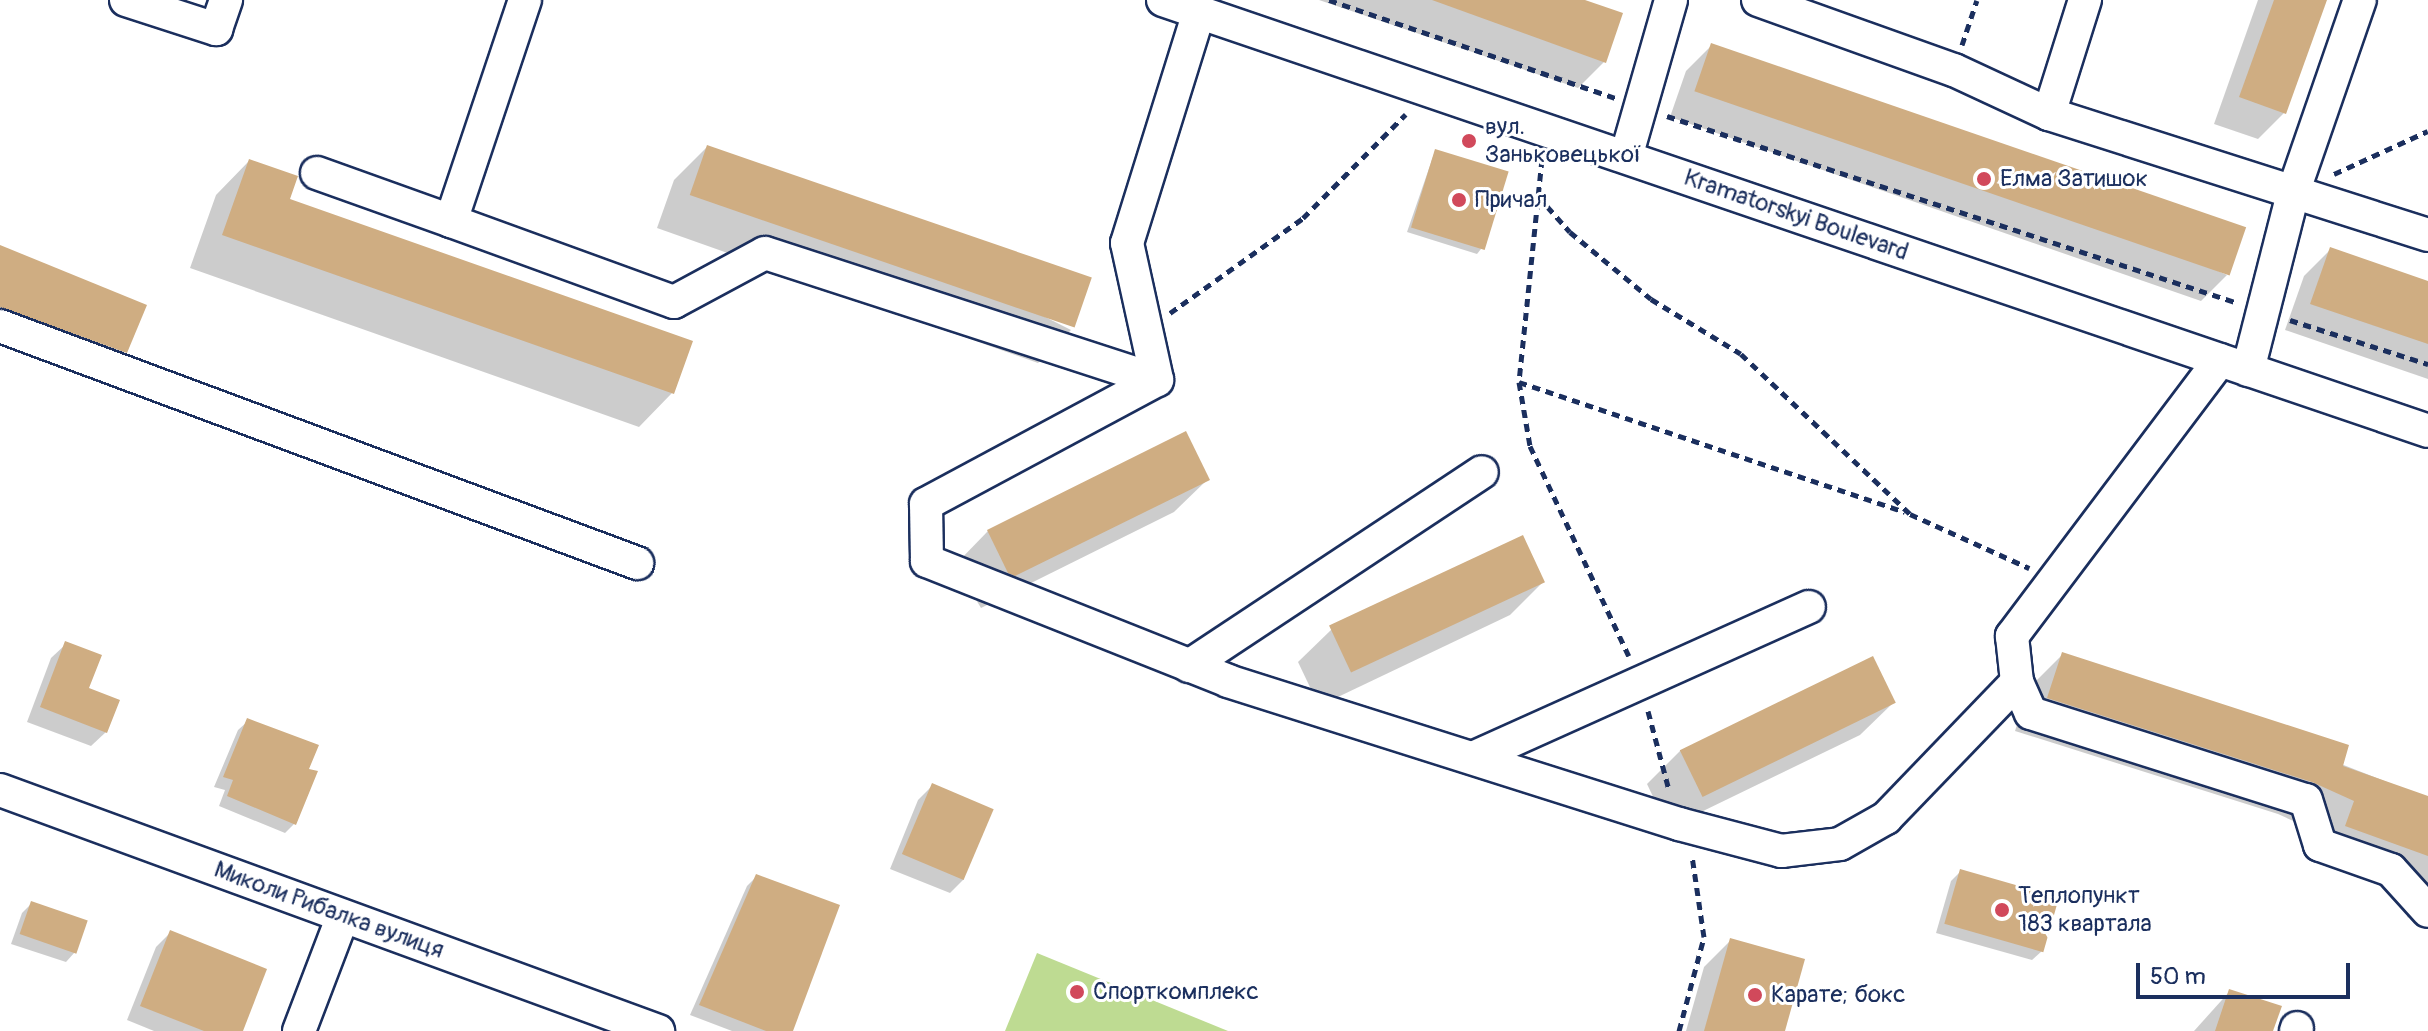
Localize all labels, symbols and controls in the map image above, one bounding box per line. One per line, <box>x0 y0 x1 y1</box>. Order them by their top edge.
place label: вул. Заньковецької <box>1485 113 1642 169</box>
marker: вул. Заньковецької <box>1460 132 1478 150</box>
street label: Kramatorskyi Boulevard <box>1680 163 1912 267</box>
place label: Елма Затишок <box>2000 165 2148 193</box>
marker: Елма Затишок <box>1975 170 1993 188</box>
place label: Причал <box>1475 186 1547 214</box>
marker: Причал <box>1450 191 1468 209</box>
street label: Миколи Рибалка вулиця <box>210 855 448 965</box>
place label: Теплопункт 183 квартала <box>2018 882 2152 938</box>
marker: Теплопункт 183 квартала <box>1993 901 2011 919</box>
scale bar <box>2140 947 2354 997</box>
text: 50 m <box>2150 962 2206 991</box>
place label: Спорткомплекс <box>1093 978 1259 1006</box>
place label: Карате; бокс <box>1771 981 1905 1009</box>
marker: Спорткомплекс <box>1068 983 1086 1001</box>
marker: Карате; бокс <box>1746 986 1764 1004</box>

